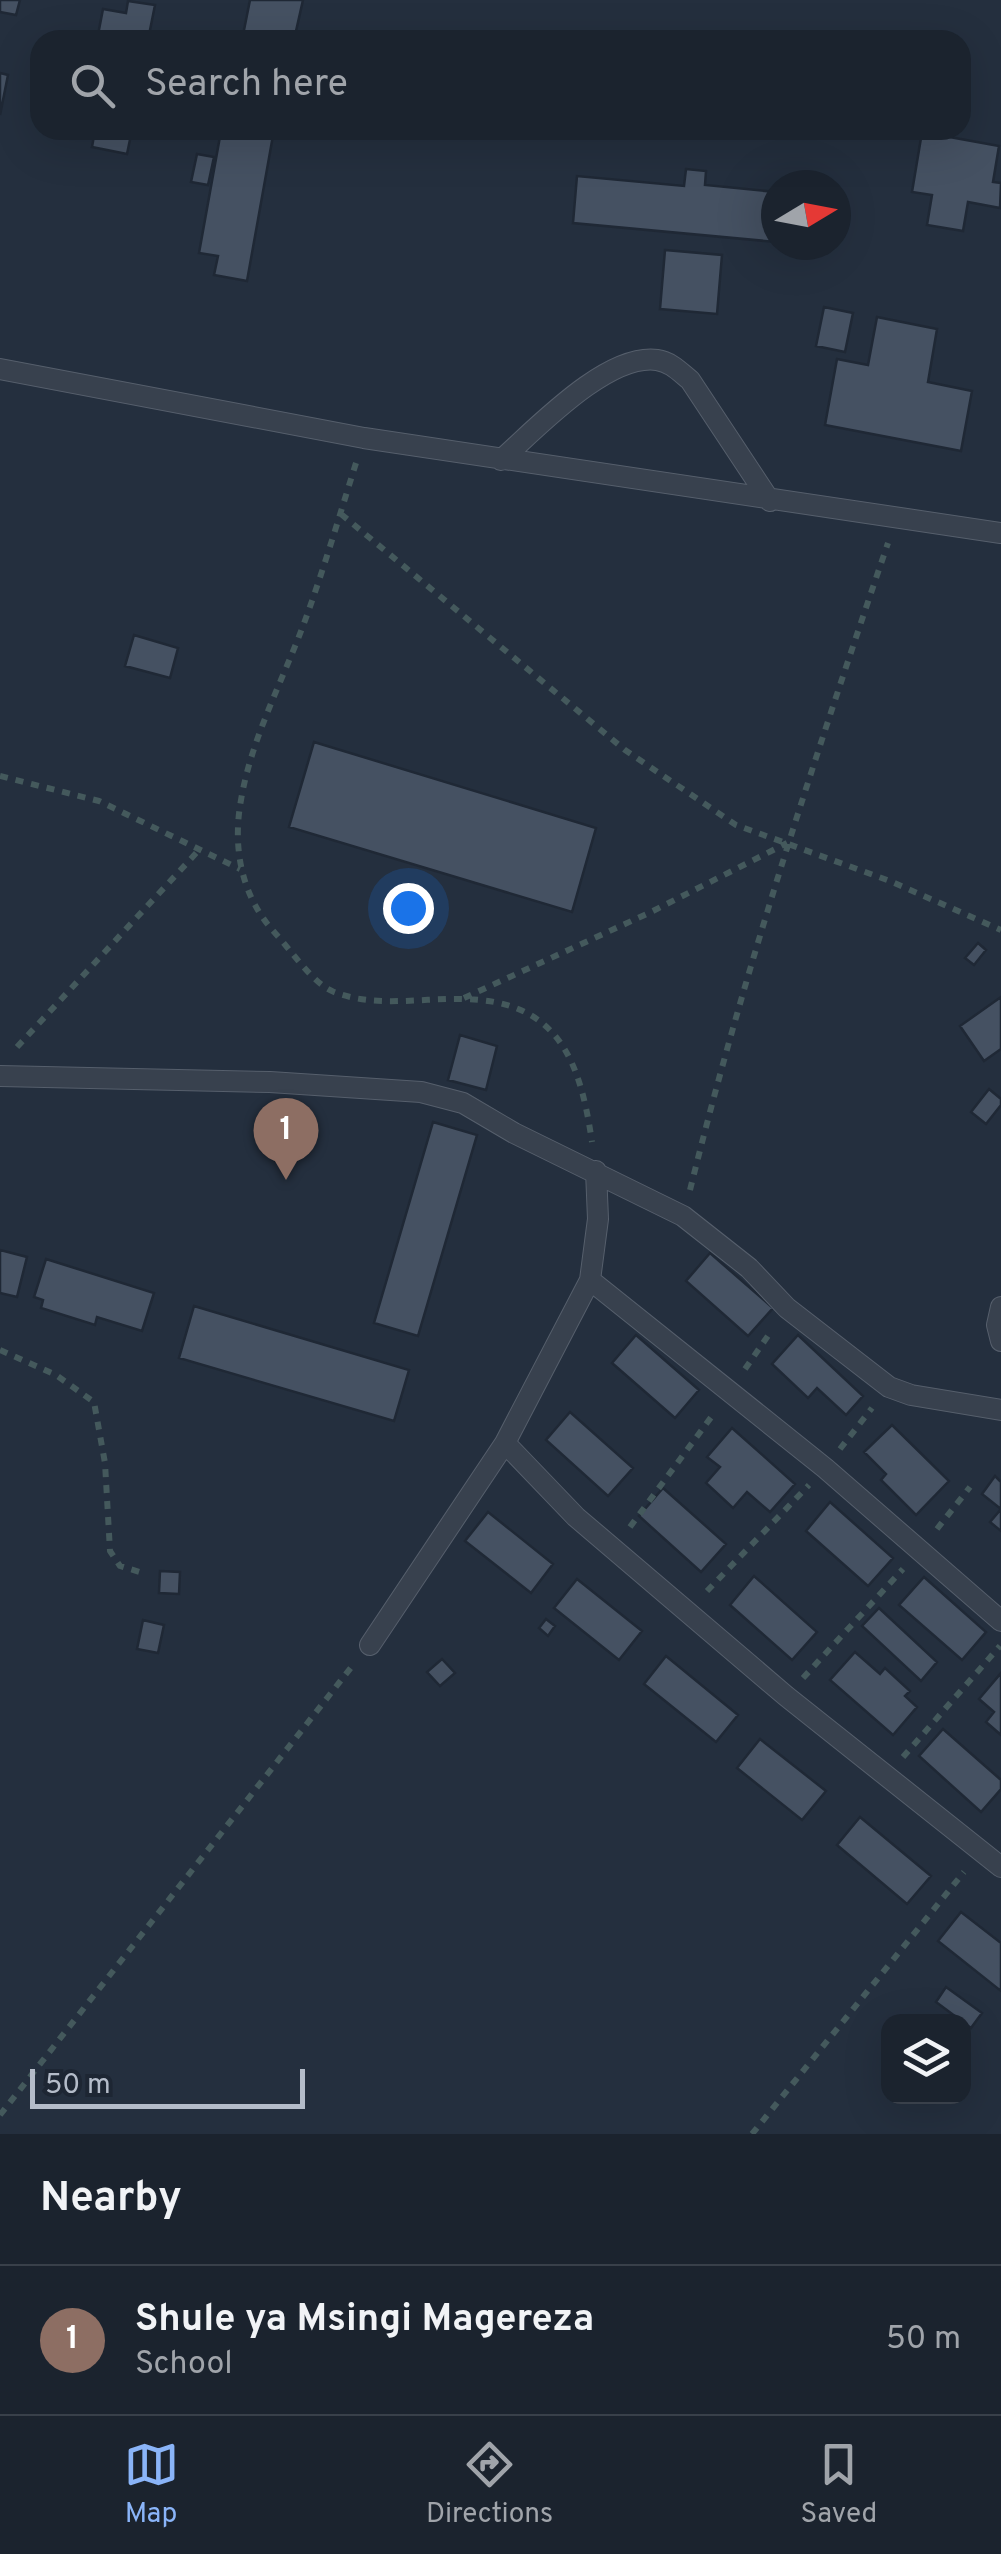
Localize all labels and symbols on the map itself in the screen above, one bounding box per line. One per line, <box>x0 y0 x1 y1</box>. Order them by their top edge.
north arrow <box>761 170 851 260</box>
your location <box>383 883 434 934</box>
pin: 1 <box>254 1098 318 1180</box>
scale bar <box>30 2064 305 2108</box>

